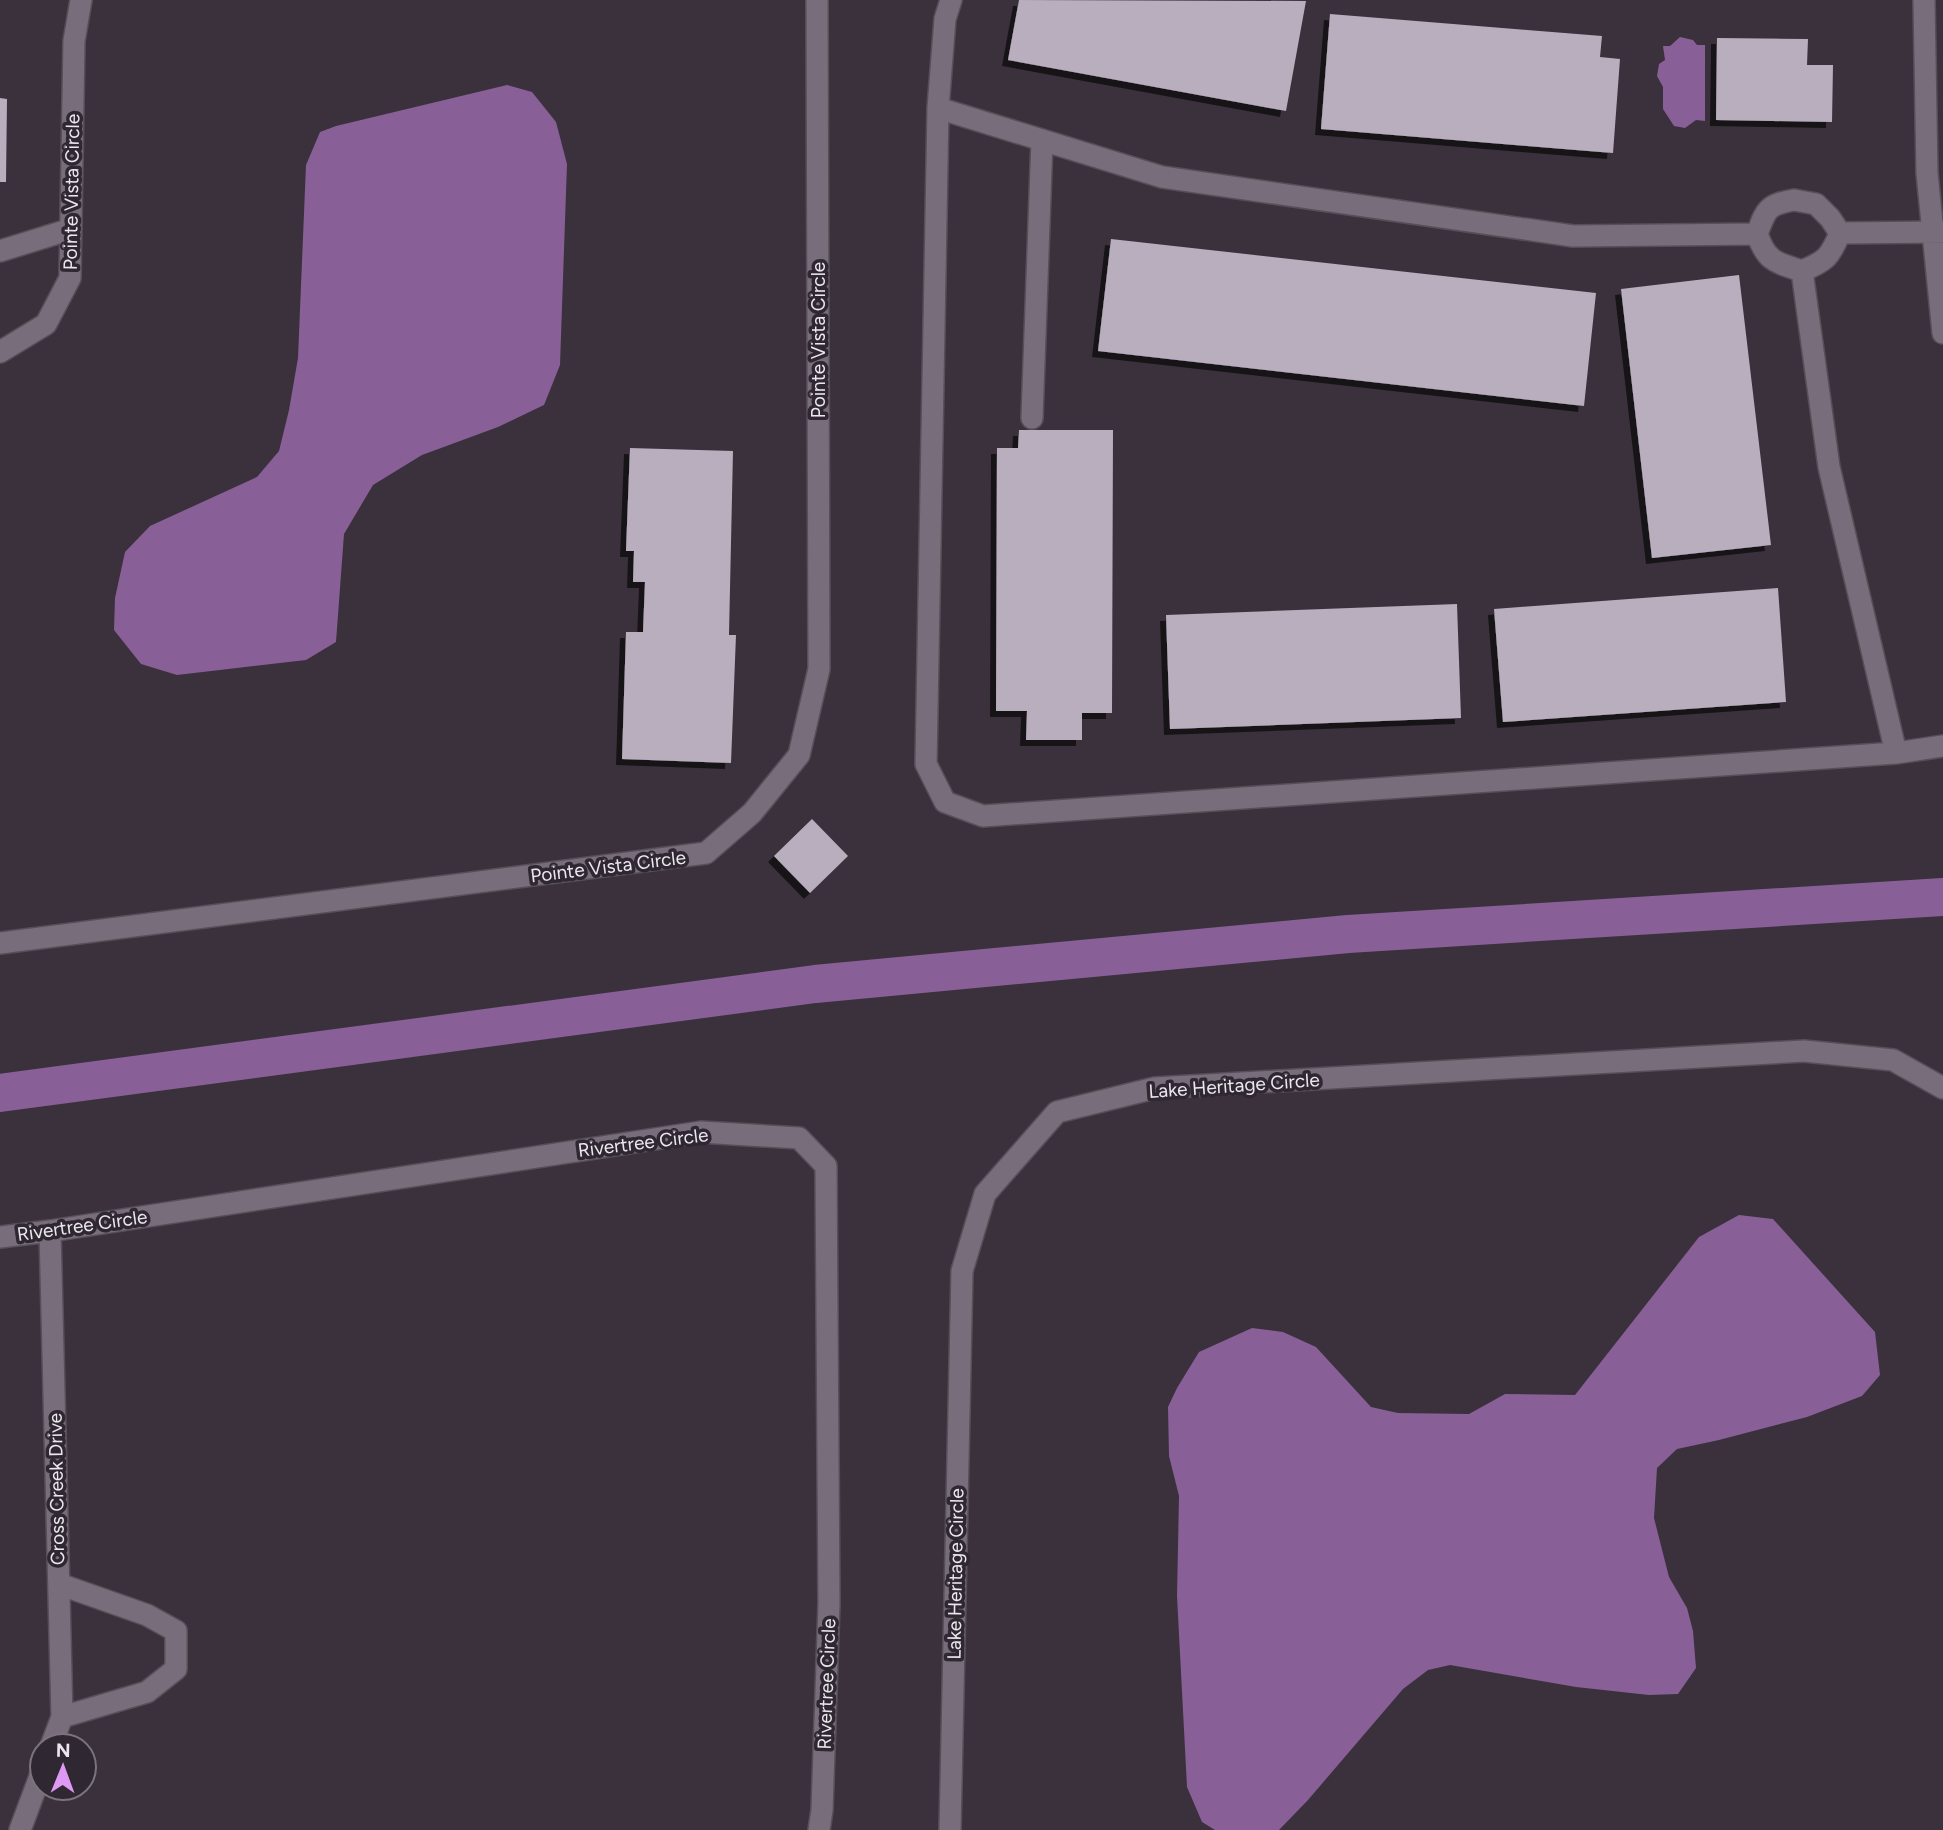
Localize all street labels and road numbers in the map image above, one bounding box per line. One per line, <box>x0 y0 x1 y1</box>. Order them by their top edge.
street label: Pointe Vista Circle <box>59 114 84 270</box>
street label: Pointe Vista Circle <box>807 262 830 418</box>
street label: Pointe Vista Circle <box>529 846 687 887</box>
street label: Lake Heritage Circle <box>1148 1068 1320 1103</box>
street label: Rivertree Circle <box>577 1123 710 1162</box>
street label: Rivertree Circle <box>16 1205 149 1246</box>
street label: Cross Creek Drive <box>44 1413 69 1565</box>
street label: Lake Heritage Circle <box>943 1488 968 1660</box>
street label: Rivertree Circle <box>813 1618 840 1750</box>

